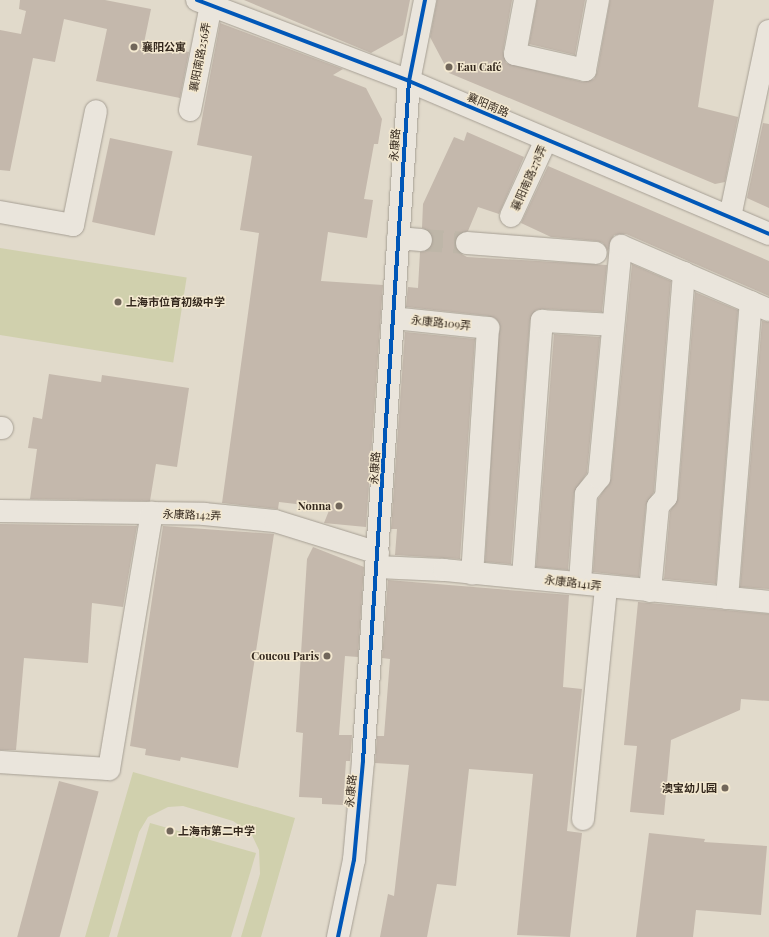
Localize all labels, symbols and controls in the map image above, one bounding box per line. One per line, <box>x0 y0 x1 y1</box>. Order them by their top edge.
street label: 襄阳南路256弄 <box>187 21 213 93</box>
place label: 襄阳公寓 <box>142 40 186 54</box>
marker: 襄阳公寓 <box>129 42 139 52</box>
place label: Eau Café <box>457 60 502 74</box>
marker: Eau Café <box>444 62 454 72</box>
street label: 襄阳南路 <box>465 90 511 120</box>
street label: 永康路 <box>387 128 403 162</box>
street label: 襄阳南路278弄 <box>509 143 549 213</box>
place label: 上海市位育初级中学 <box>126 295 225 309</box>
marker: 上海市位育初级中学 <box>113 297 123 307</box>
street label: 永康路109弄 <box>410 313 472 333</box>
street label: 永康路 <box>367 451 383 485</box>
place label: Nonna <box>298 499 331 513</box>
marker: Nonna <box>334 501 344 511</box>
street label: 永康路142弄 <box>162 507 222 523</box>
street label: 永康路141弄 <box>544 573 602 593</box>
place label: Coucou Paris <box>251 649 319 663</box>
marker: Coucou Paris <box>322 651 332 661</box>
street label: 永康路 <box>343 774 359 808</box>
place label: 澳宝幼儿园 <box>662 781 717 795</box>
marker: 澳宝幼儿园 <box>720 783 730 793</box>
place label: 上海市第二中学 <box>178 824 255 838</box>
marker: 上海市第二中学 <box>165 826 175 836</box>

